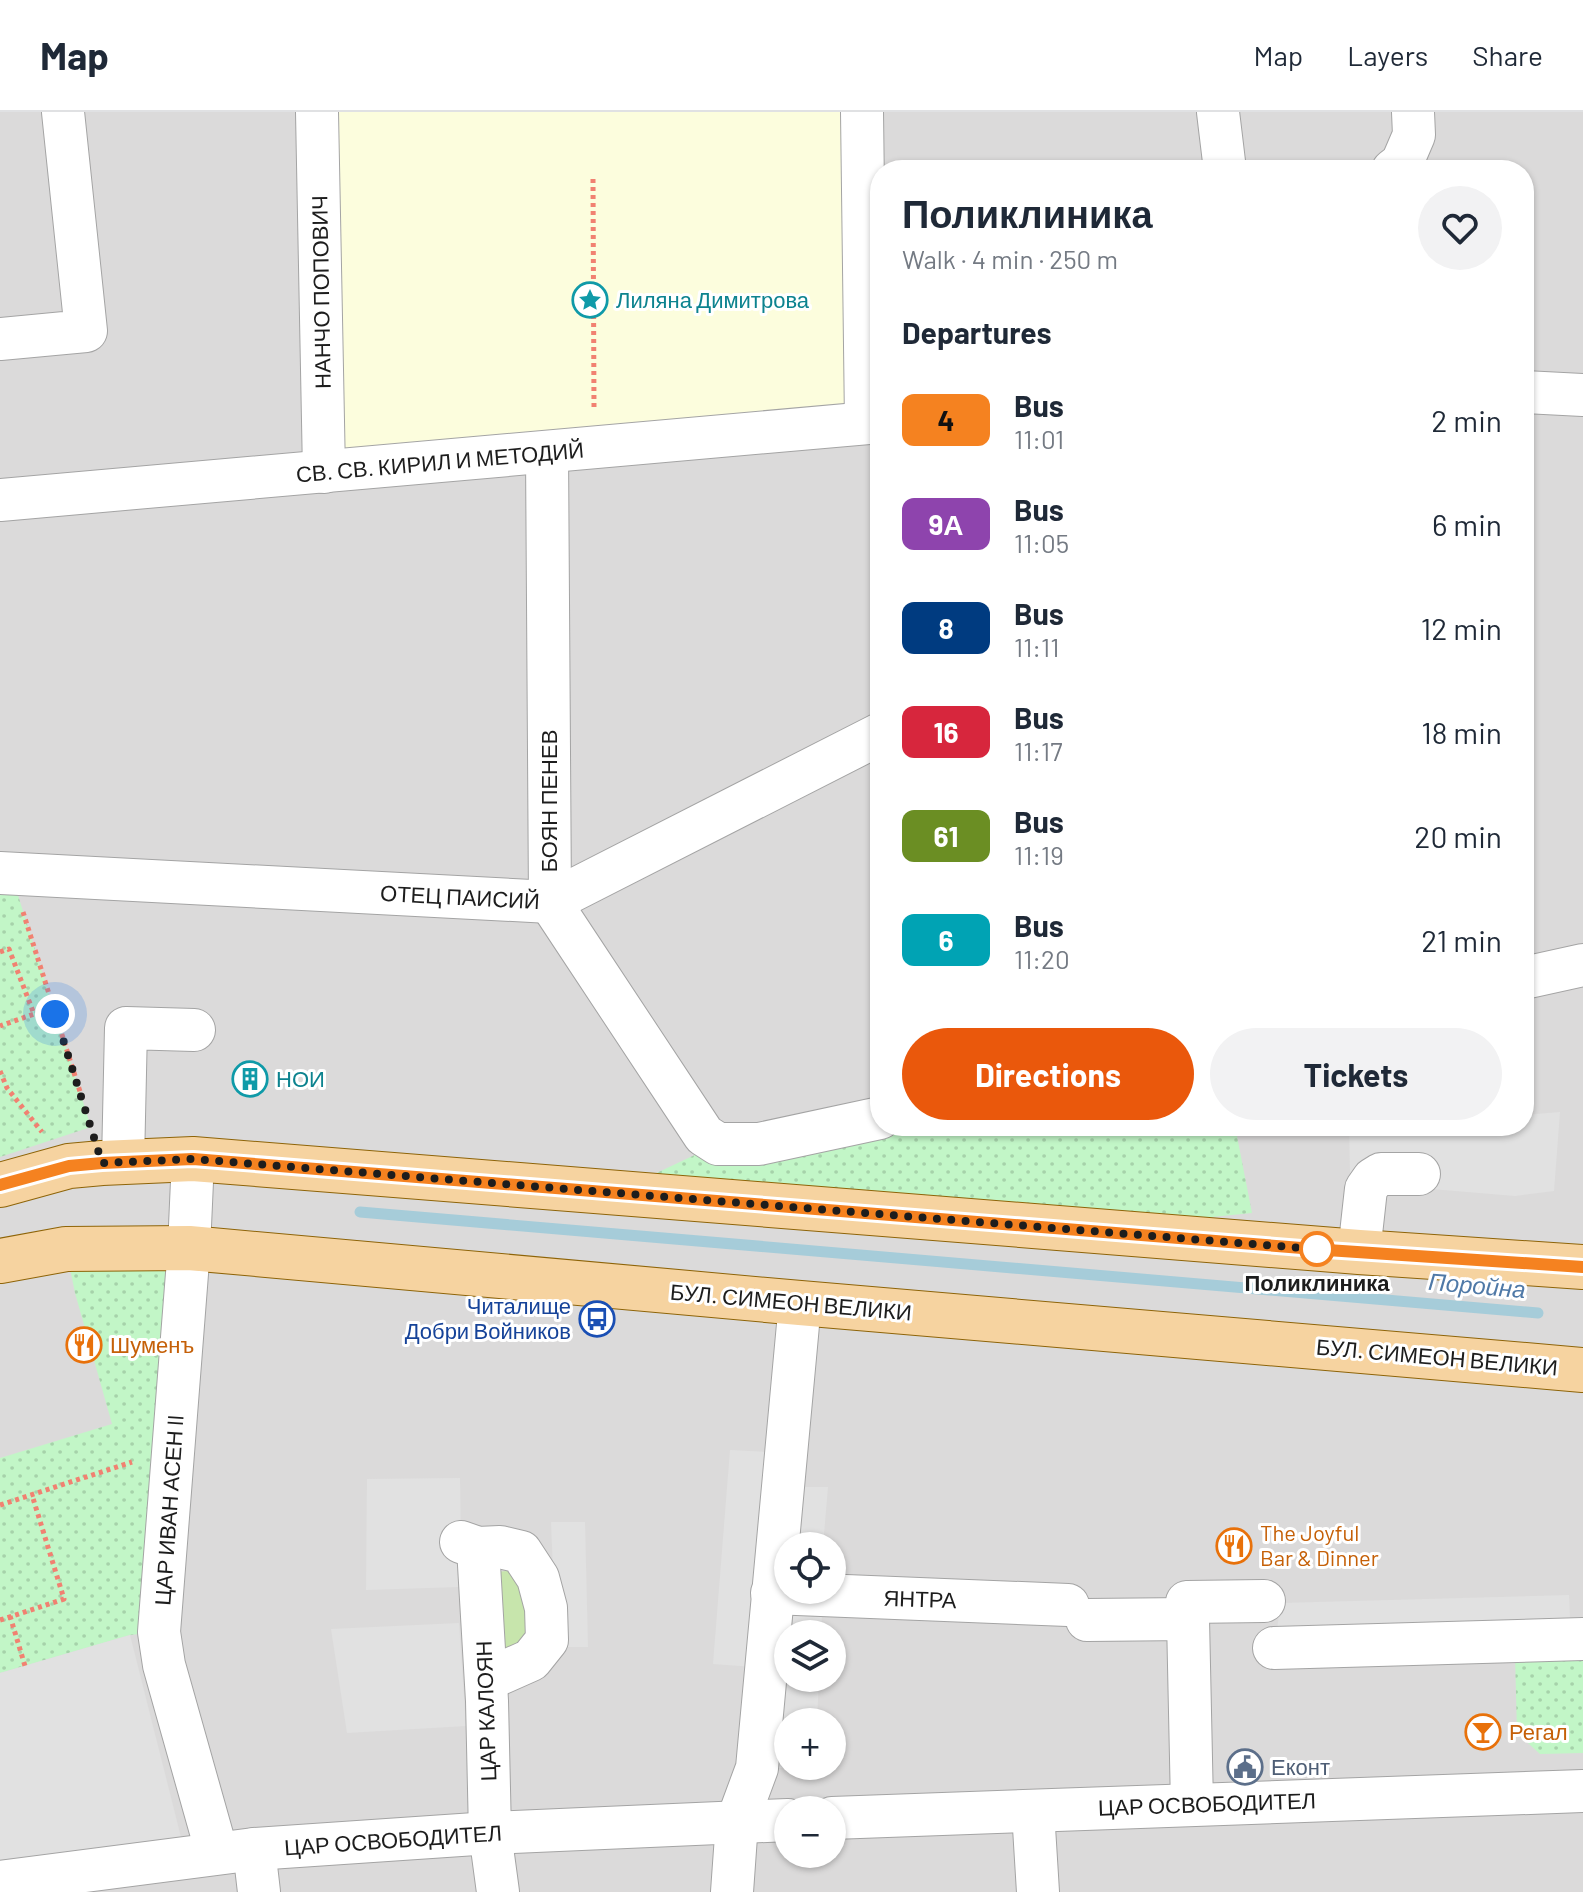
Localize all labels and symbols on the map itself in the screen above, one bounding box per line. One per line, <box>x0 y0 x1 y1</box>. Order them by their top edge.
street label: НАНЧО ПОПОВИЧ <box>305 195 335 389</box>
place icon: Лиляна Димитрова <box>571 281 609 319</box>
place label: Лиляна Димитрова <box>616 286 810 313</box>
street label: СВ. СВ. КИРИЛ И МЕТОДИЙ <box>295 435 585 488</box>
street label: БОЯН ПЕНЕВ <box>535 730 561 872</box>
street label: ОТЕЦ ПАИСИЙ <box>380 879 540 914</box>
your location <box>35 994 75 1034</box>
building icon: НОИ <box>231 1060 269 1098</box>
place label: НОИ <box>276 1065 325 1091</box>
marker: Поликлиника <box>1300 1232 1334 1266</box>
water label: Поройна <box>1427 1266 1527 1303</box>
place label: Поликлиника <box>1244 1269 1390 1295</box>
street label: БУЛ. СИМЕОН ВЕЛИКИ <box>669 1277 913 1325</box>
place label: Читалище Добри Войников <box>405 1292 571 1344</box>
bus stop icon: Читалище Добри Войников <box>578 1300 616 1338</box>
restaurant icon: Шуменъ <box>65 1326 103 1364</box>
place label: Шуменъ <box>110 1331 194 1358</box>
street label: БУЛ. СИМЕОН ВЕЛИКИ <box>1315 1332 1559 1380</box>
street label: ЦАР ИВАН АСЕН II <box>148 1414 189 1606</box>
place label: The Joyful Bar & Dinner <box>1260 1519 1379 1570</box>
restaurant icon: The Joyful Bar & Dinner <box>1215 1527 1253 1565</box>
street label: ЯНТРА <box>883 1584 957 1612</box>
street label: ЦАР КАЛОЯН <box>470 1640 501 1782</box>
bar icon: Регал <box>1464 1713 1502 1751</box>
place label: Регал <box>1509 1718 1568 1744</box>
public building icon: Еконт <box>1226 1748 1264 1786</box>
place label: Еконт <box>1271 1753 1330 1779</box>
street label: ЦАР ОСВОБОДИТЕЛ <box>1097 1786 1316 1821</box>
street label: ЦАР ОСВОБОДИТЕЛ <box>283 1818 503 1861</box>

